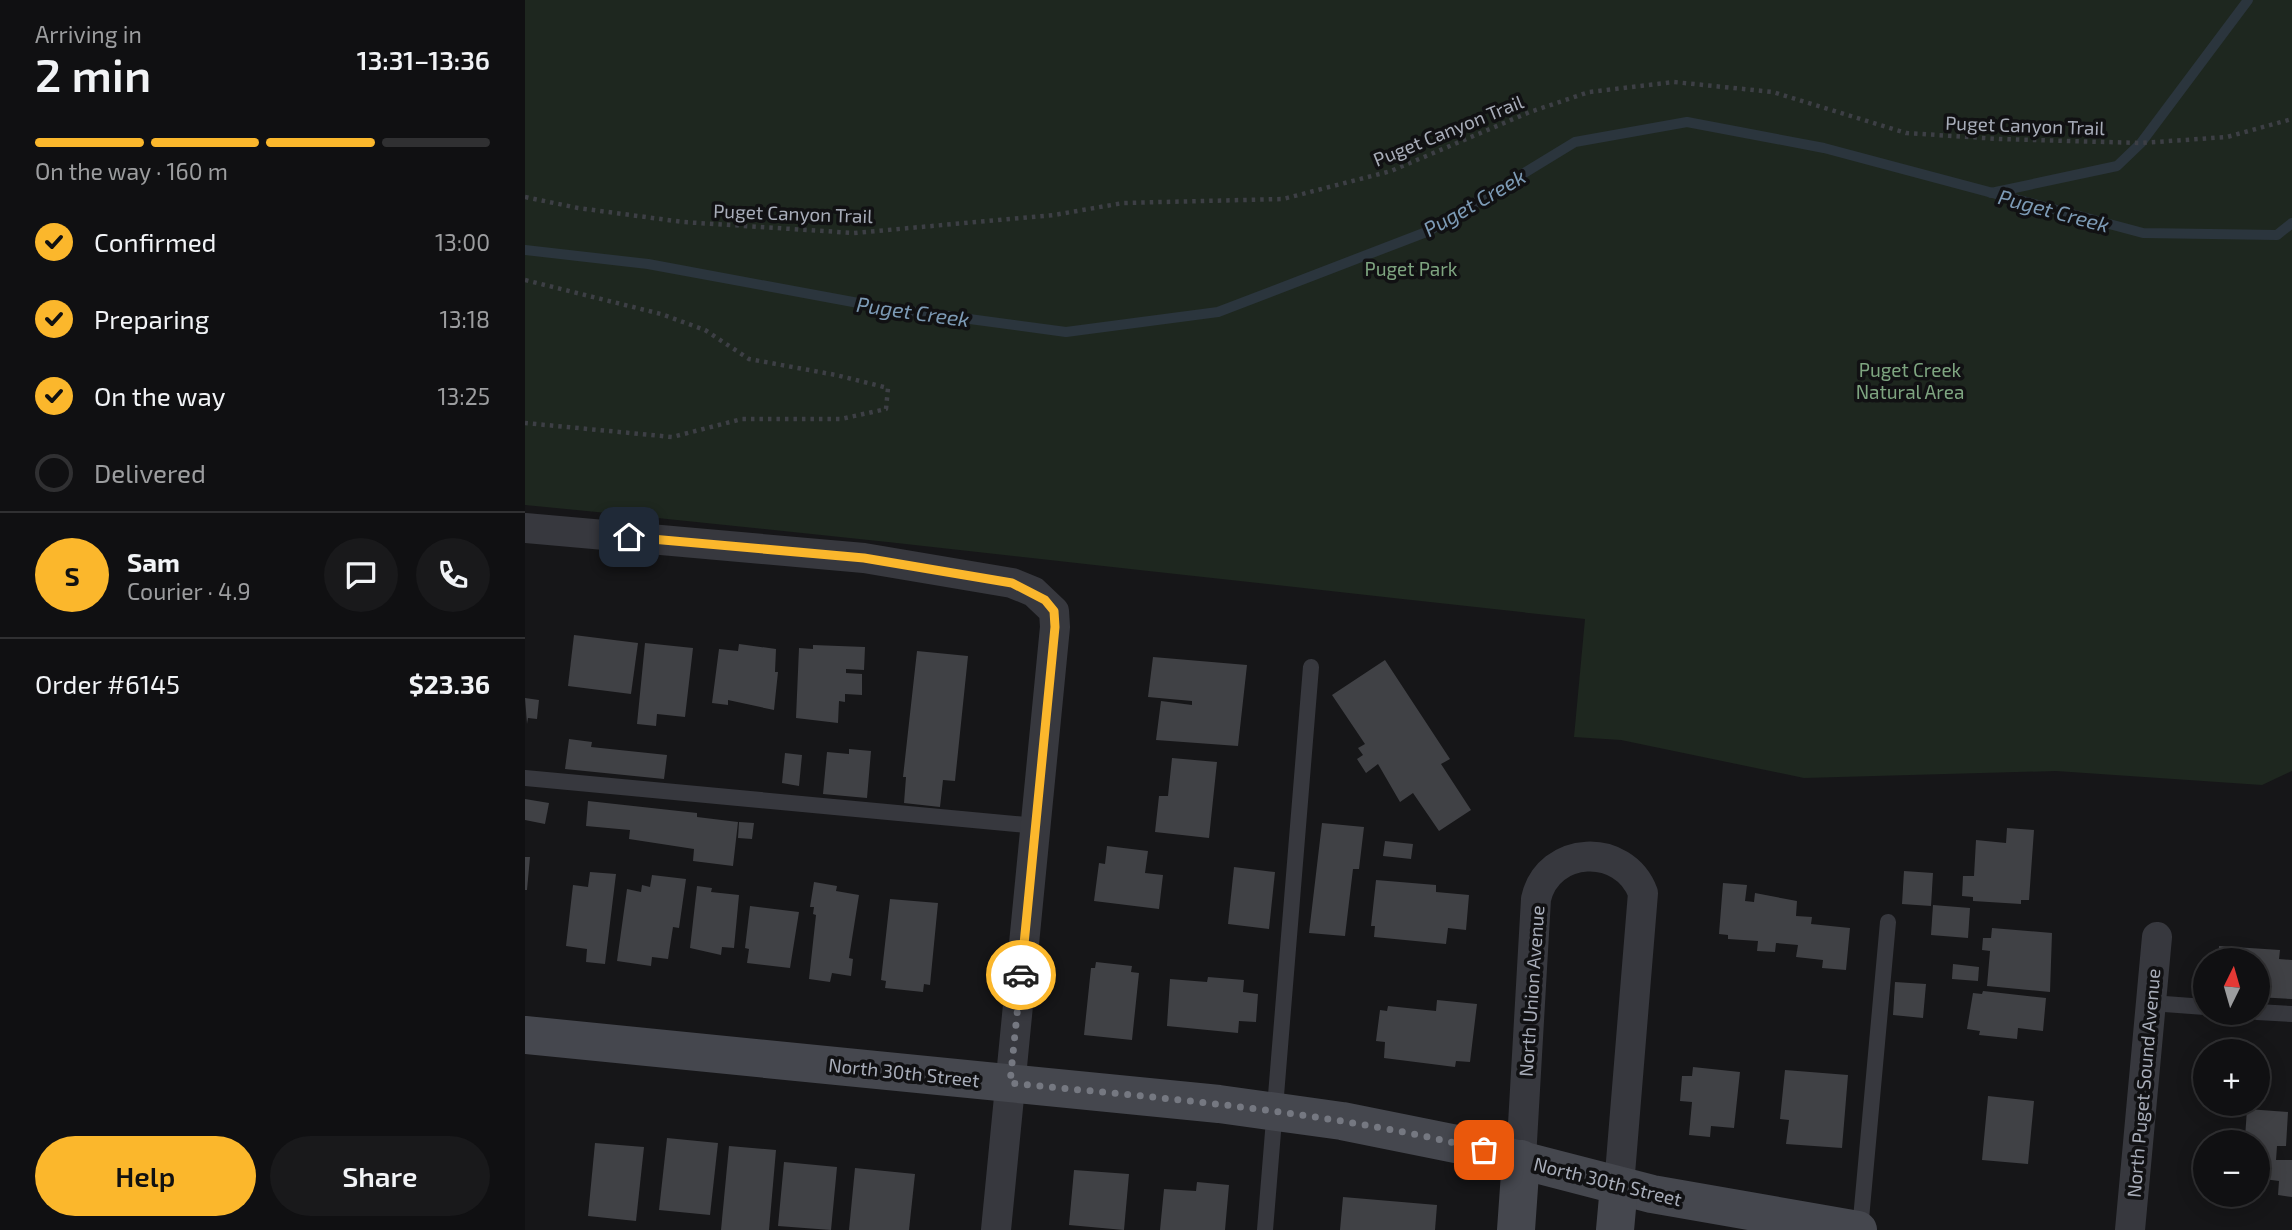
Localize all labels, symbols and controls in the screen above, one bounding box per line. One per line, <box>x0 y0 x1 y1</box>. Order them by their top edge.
text: Arriving in <box>35 20 142 48</box>
text: 13:31–13:36 <box>357 44 490 75</box>
text: 2 min <box>35 46 151 101</box>
street label: Puget Canyon Trail <box>1370 89 1527 171</box>
street label: Puget Canyon Trail <box>1945 111 2106 139</box>
text: On the way · 160 m <box>35 157 228 185</box>
water label: Puget Creek <box>1418 163 1530 241</box>
water label: Puget Creek <box>1996 183 2112 237</box>
street label: Puget Canyon Trail <box>713 199 874 227</box>
icon: check <box>35 223 73 261</box>
text: Confirmed <box>94 226 217 257</box>
text: 13:00 <box>435 228 490 256</box>
park label: Puget Park <box>1364 257 1458 280</box>
water label: Puget Creek <box>855 291 971 331</box>
icon: check <box>35 300 73 338</box>
text: Preparing <box>94 303 209 334</box>
text: 13:18 <box>440 305 490 333</box>
park label: Puget Creek Natural Area <box>1856 358 1964 403</box>
icon: check <box>35 377 73 415</box>
text: On the way <box>94 380 225 411</box>
text: 13:25 <box>437 382 490 410</box>
text: Delivered <box>94 457 206 488</box>
pin <box>599 507 659 567</box>
icon: home <box>610 518 648 556</box>
button: chat <box>324 538 398 612</box>
button: phone <box>416 538 490 612</box>
text: Sam <box>127 546 180 577</box>
text: S <box>64 560 80 591</box>
text: Courier · 4.9 <box>127 577 251 605</box>
text: Order #6145 <box>35 668 180 699</box>
text: $23.36 <box>409 668 490 699</box>
street label: North Union Avenue <box>1514 904 1548 1078</box>
courier <box>986 940 1056 1010</box>
north arrow <box>2193 948 2270 1026</box>
map controls <box>2193 948 2270 1207</box>
icon: car <box>1002 956 1040 994</box>
street label: North Puget Sound Avenue <box>2122 967 2164 1199</box>
button: + <box>2193 1039 2270 1116</box>
street label: North 30th Street <box>827 1053 981 1091</box>
pin <box>1454 1120 1514 1180</box>
button: − <box>2193 1130 2270 1207</box>
icon: bag <box>1465 1131 1503 1169</box>
button: Help <box>35 1136 256 1216</box>
button: Share <box>270 1136 490 1216</box>
street label: North 30th Street <box>1532 1151 1684 1211</box>

